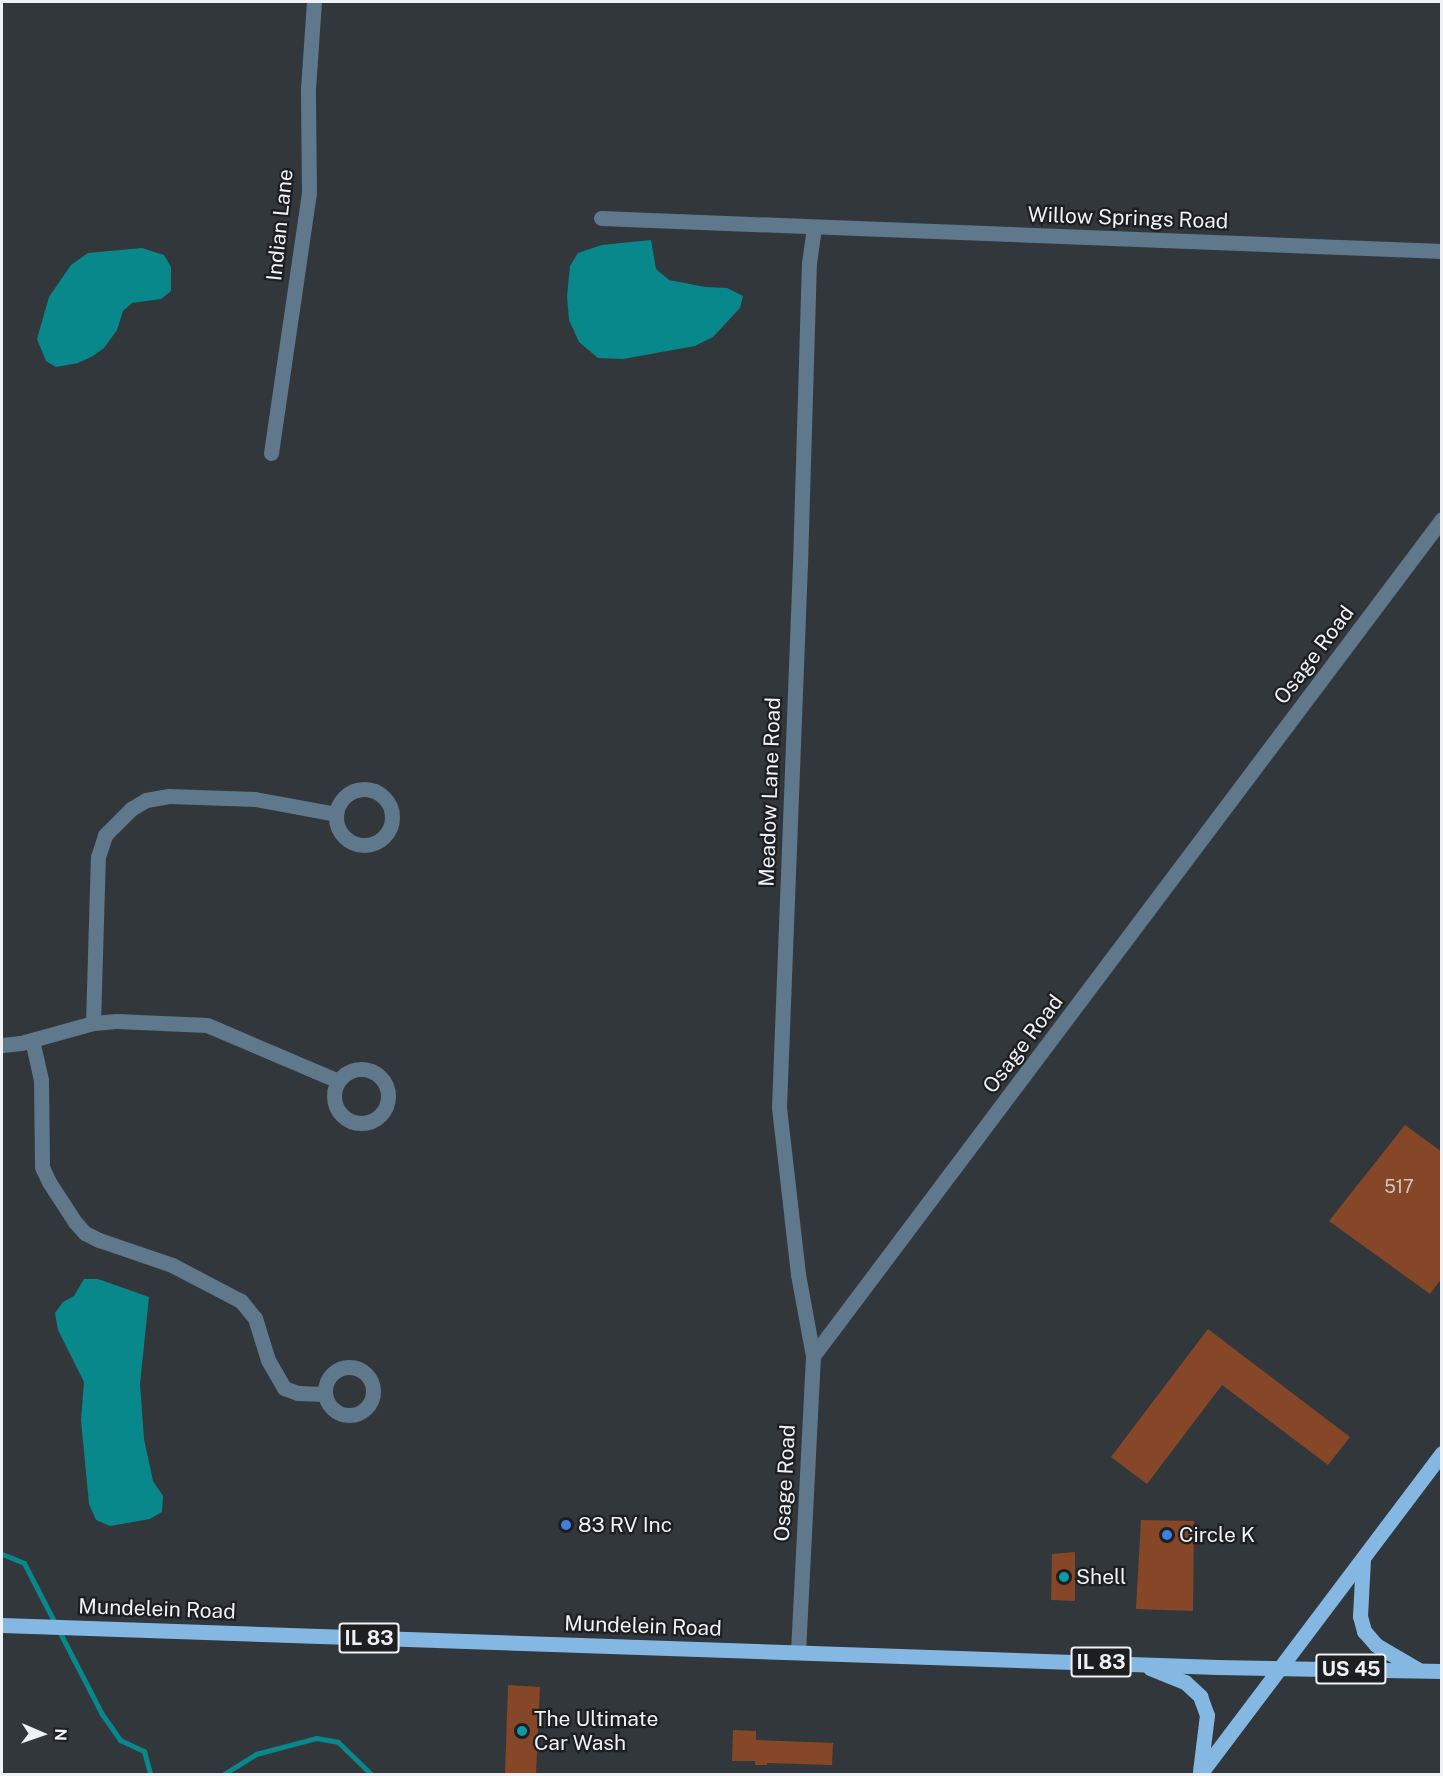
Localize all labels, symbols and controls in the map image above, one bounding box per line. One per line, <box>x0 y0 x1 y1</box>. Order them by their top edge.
street label: Indian Lane <box>262 168 298 282</box>
street label: Willow Springs Road <box>1027 202 1229 234</box>
street label: Osage Road <box>1269 601 1359 709</box>
street label: Meadow Lane Road <box>754 697 786 887</box>
street label: Osage Road <box>978 990 1068 1098</box>
house number: 517 <box>1384 1176 1414 1198</box>
street label: Osage Road <box>769 1424 801 1542</box>
place label: 83 RV Inc <box>578 1512 672 1538</box>
marker: 83 RV Inc <box>559 1518 573 1532</box>
place label: Circle K <box>1179 1522 1255 1548</box>
marker: Circle K <box>1160 1528 1174 1542</box>
place label: Shell <box>1076 1564 1126 1590</box>
marker: Shell <box>1057 1570 1071 1584</box>
street label: Mundelein Road <box>78 1594 236 1624</box>
street label: Mundelein Road <box>564 1611 722 1641</box>
road number: IL 83 <box>338 1621 400 1655</box>
road number: IL 83 <box>1070 1645 1132 1679</box>
road number: US 45 <box>1315 1652 1387 1686</box>
north arrow <box>12 1704 72 1764</box>
place label: The Ultimate Car Wash <box>534 1706 658 1756</box>
marker: The Ultimate Car Wash <box>515 1724 529 1738</box>
text: N <box>51 1728 70 1741</box>

